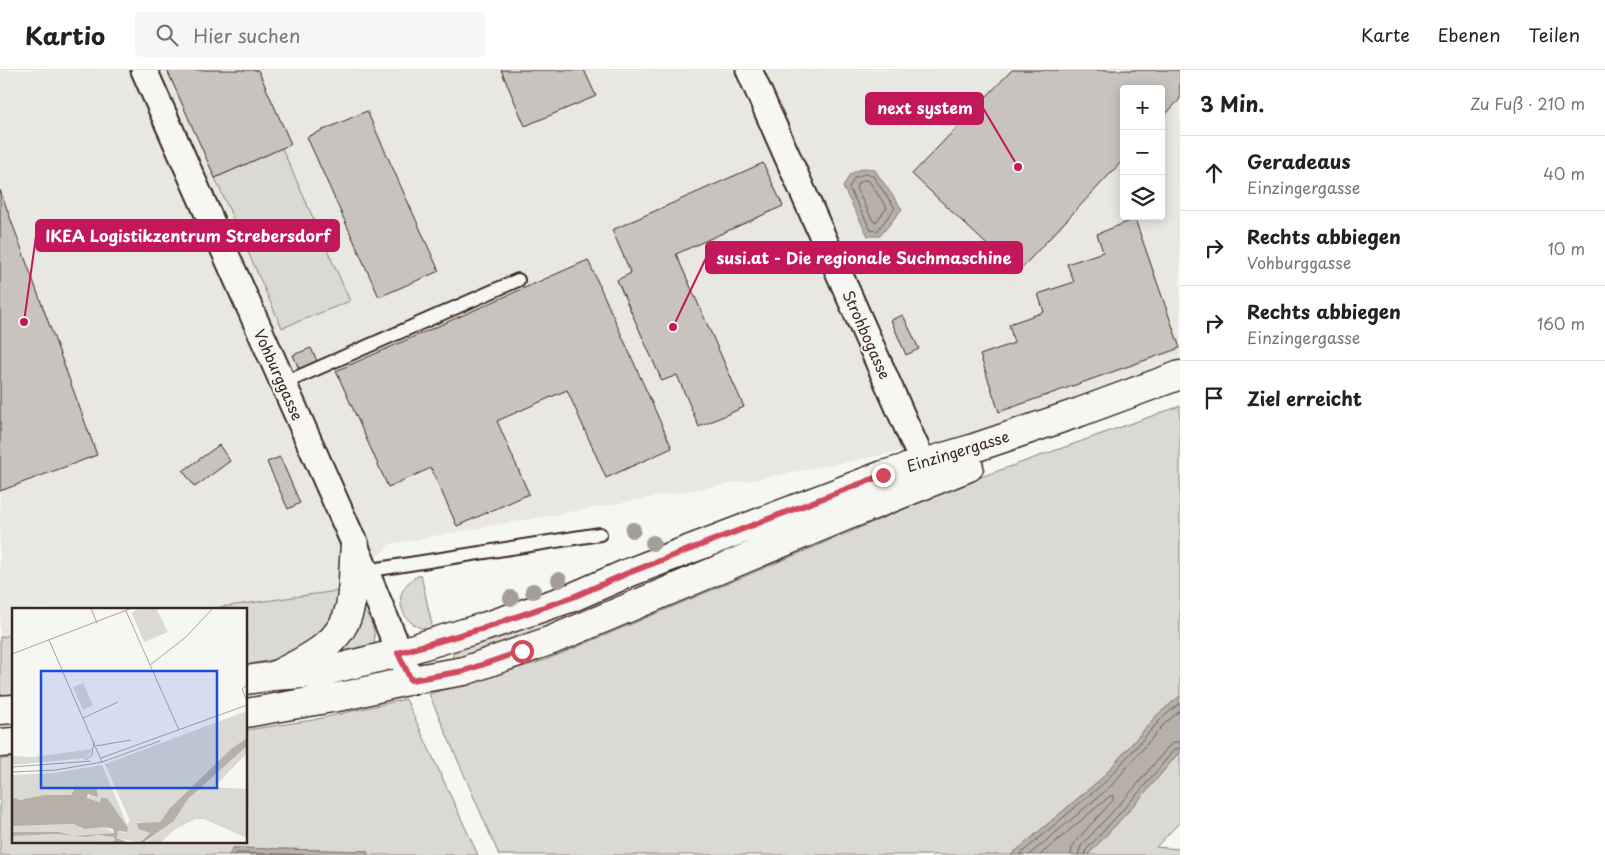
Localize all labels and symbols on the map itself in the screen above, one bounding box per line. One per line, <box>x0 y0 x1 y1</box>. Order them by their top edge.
callout: next system <box>866 93 983 124</box>
text: next system <box>877 95 973 119</box>
callout: IKEA Logistikzentrum Strebersdorf <box>36 220 339 251</box>
text: IKEA Logistikzentrum Strebersdorf <box>45 223 332 247</box>
callout: susi.at - Die regionale Suchmaschine <box>706 242 1022 273</box>
text: susi.at - Die regionale Suchmaschine <box>717 245 1011 269</box>
street label: Strohbogasse <box>837 286 897 383</box>
street label: Vohburggasse <box>249 325 310 424</box>
street label: Einzingergasse <box>903 424 1012 477</box>
route end <box>872 464 895 487</box>
inset map <box>12 608 248 842</box>
route start <box>511 640 534 663</box>

